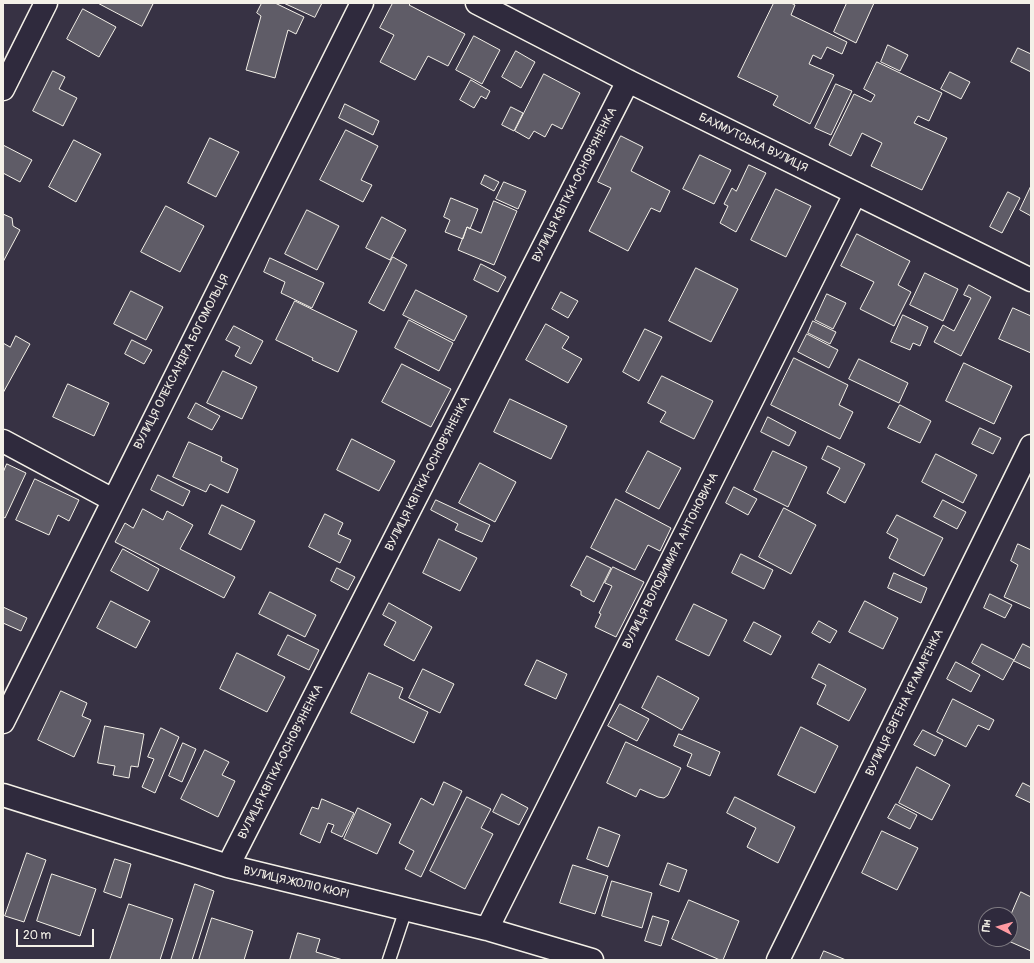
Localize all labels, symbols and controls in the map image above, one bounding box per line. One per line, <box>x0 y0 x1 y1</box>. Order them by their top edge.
street label: ВУЛИЦЯ КВІТКИ-ОСНОВ'ЯНЕНКА <box>530 105 620 265</box>
street label: БАХМУТСЬКА ВУЛИЦЯ <box>696 110 810 176</box>
street label: ВУЛИЦЯ ОЛЕКСАНДРА БОГОМОЛЬЦЯ <box>131 272 233 452</box>
street label: ВУЛИЦЯ КВІТКИ-ОСНОВ'ЯНЕНКА <box>383 394 473 554</box>
street label: ВУЛИЦЯ ВОЛОДИМИРА АНТОНОВИЧА <box>620 470 722 652</box>
street label: ВУЛИЦЯ ЄВГЕНА КРАМАРЕНКА <box>863 627 947 779</box>
street label: ВУЛИЦЯ КВІТКИ-ОСНОВ'ЯНЕНКА <box>236 682 326 842</box>
street label: ВУЛИЦЯ ЖОЛІО КЮРІ <box>241 864 351 902</box>
north arrow <box>978 907 1018 947</box>
text: Пн <box>979 919 994 932</box>
scale bar <box>18 921 96 947</box>
text: 20 m <box>23 928 51 943</box>

